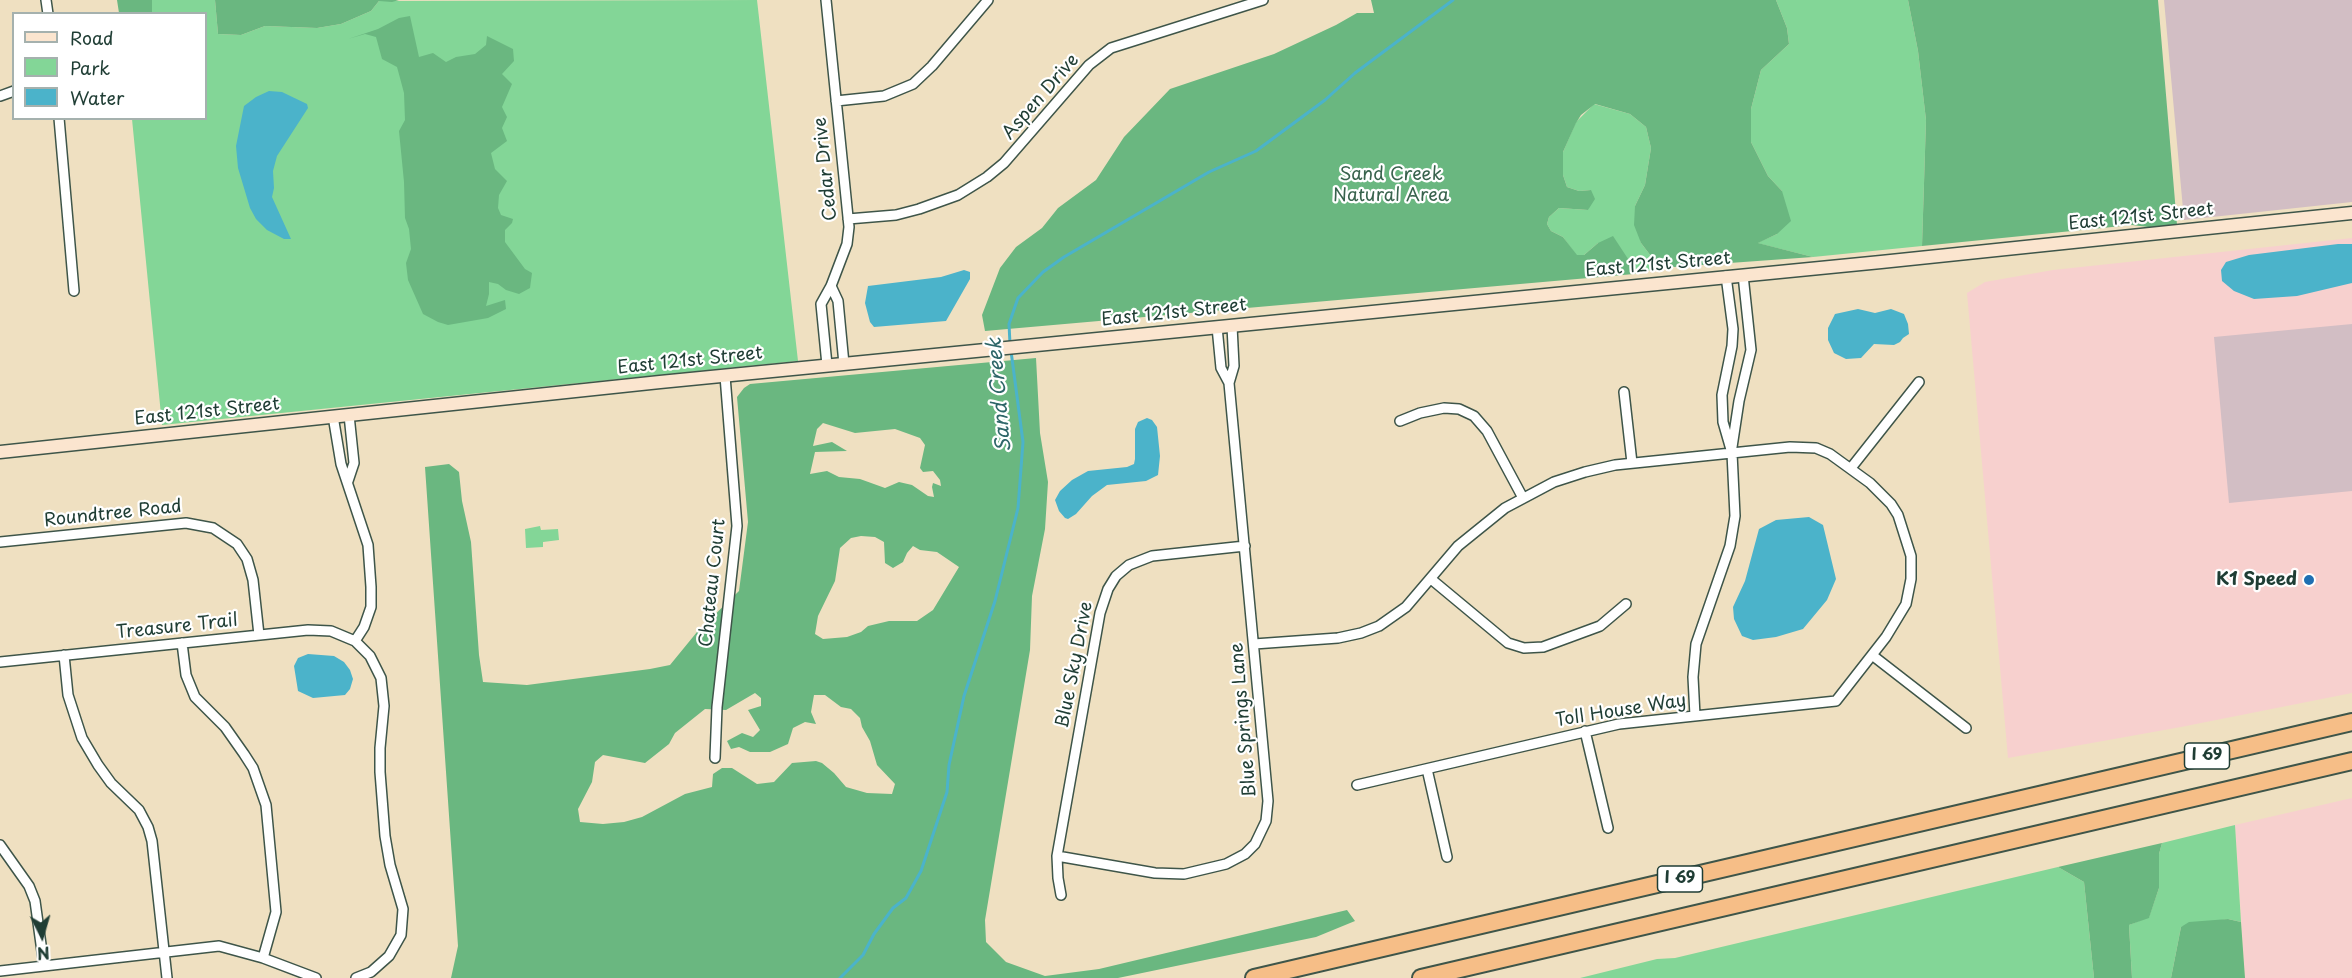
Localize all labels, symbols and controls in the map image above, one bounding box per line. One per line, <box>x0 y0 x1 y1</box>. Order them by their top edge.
legend <box>12 12 207 120</box>
text: Road <box>70 24 114 51</box>
street label: Aspen Drive <box>998 50 1084 144</box>
text: Park <box>70 54 110 81</box>
text: Water <box>70 84 124 111</box>
street label: Cedar Drive <box>810 116 842 222</box>
park label: Sand Creek Natural Area <box>1333 164 1449 207</box>
street label: East 121st Street <box>2067 199 2215 235</box>
street label: East 121st Street <box>1584 248 1732 282</box>
street label: East 121st Street <box>1100 295 1248 331</box>
water label: Sand Creek <box>983 337 1017 453</box>
street label: East 121st Street <box>616 343 764 379</box>
street label: East 121st Street <box>133 394 281 430</box>
street label: Roundtree Road <box>43 496 183 532</box>
street label: Chateau Court <box>696 518 730 648</box>
place label: K1 Speed <box>2216 569 2297 591</box>
marker: K1 Speed <box>2302 573 2316 587</box>
street label: Blue Sky Drive <box>1052 600 1098 730</box>
street label: Treasure Trail <box>115 610 239 644</box>
street label: Blue Springs Lane <box>1226 642 1262 798</box>
street label: Toll House Way <box>1554 690 1688 732</box>
road number: I 69 <box>2184 743 2230 769</box>
road number: I 69 <box>1658 866 1702 892</box>
north arrow <box>12 906 72 966</box>
text: N <box>36 941 51 966</box>

